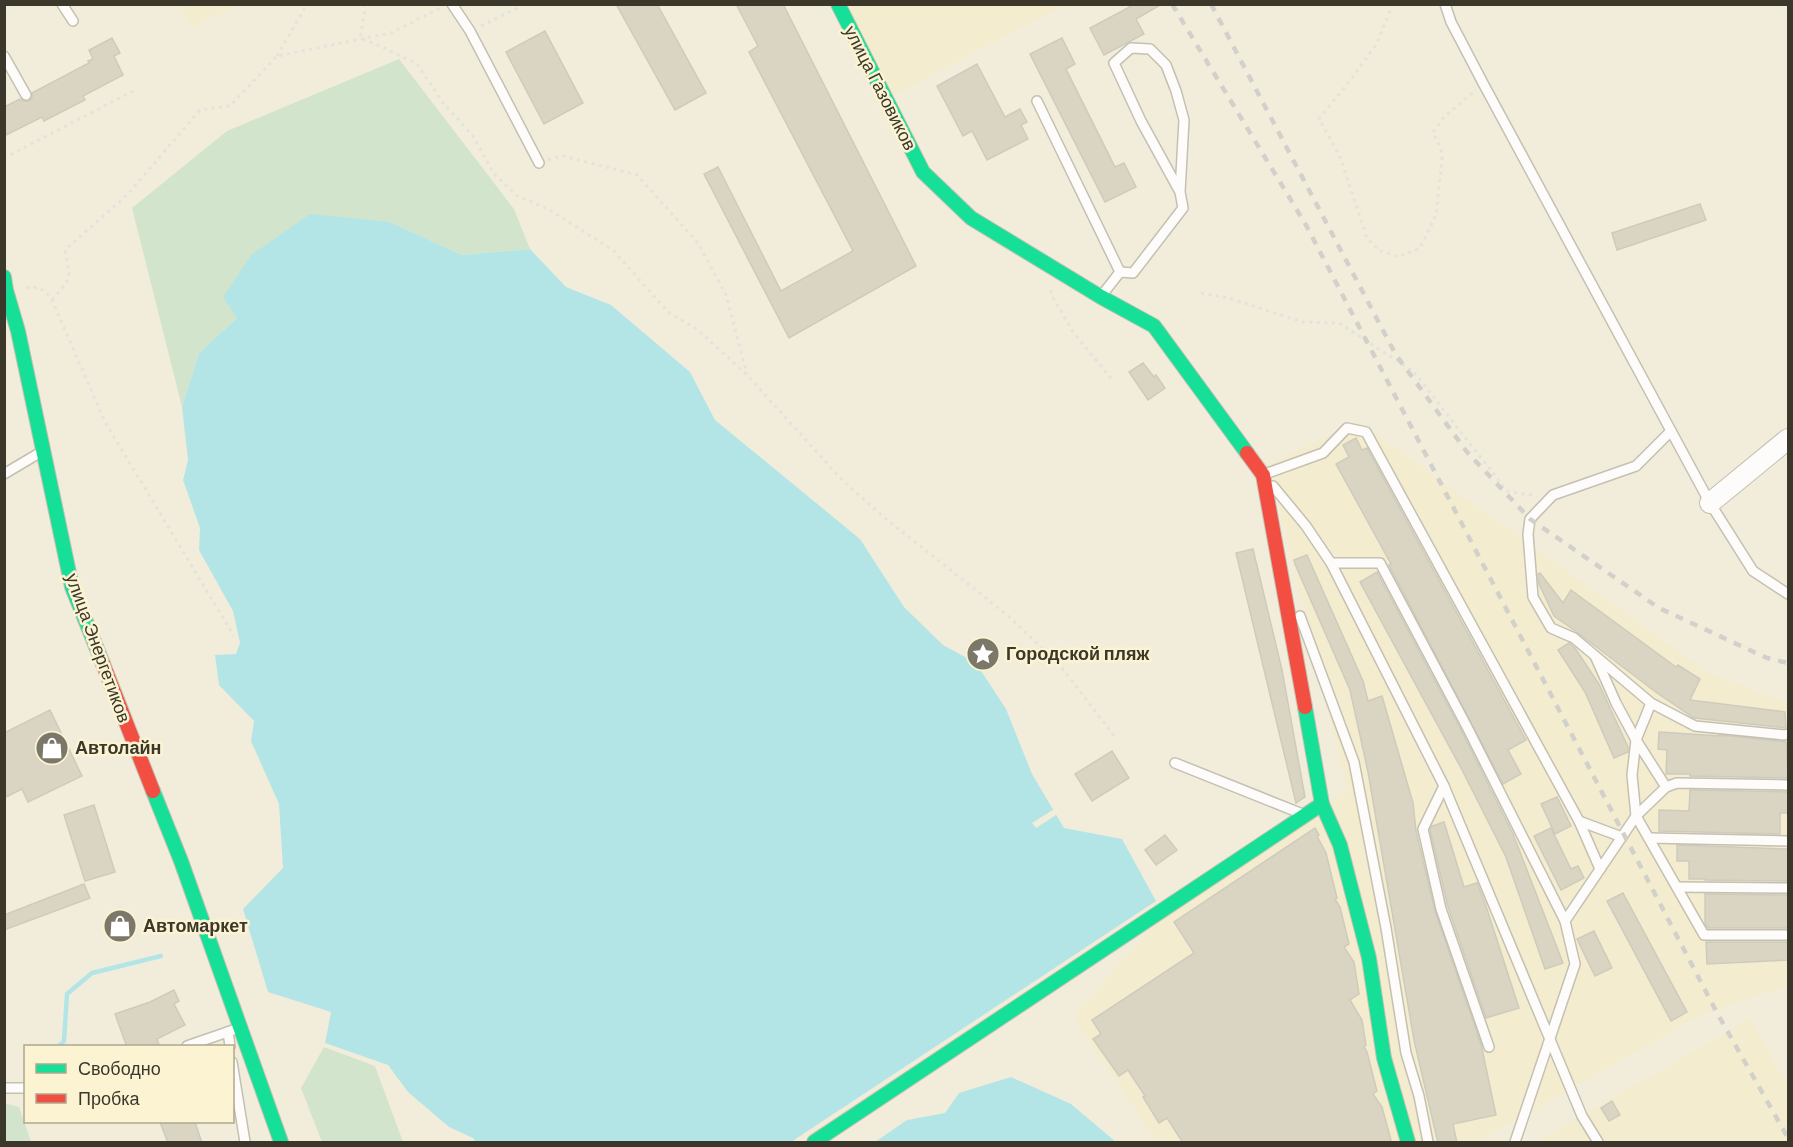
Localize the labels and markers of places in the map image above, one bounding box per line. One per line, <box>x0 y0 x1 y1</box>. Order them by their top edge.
place icon: Городской пляж <box>965 636 1001 672</box>
place label: Городской пляж <box>1006 642 1149 664</box>
shop icon: Автолайн <box>34 730 70 766</box>
place label: Автолайн <box>75 736 161 758</box>
shop icon: Автомаркет <box>102 908 138 944</box>
place label: Автомаркет <box>143 914 248 936</box>

